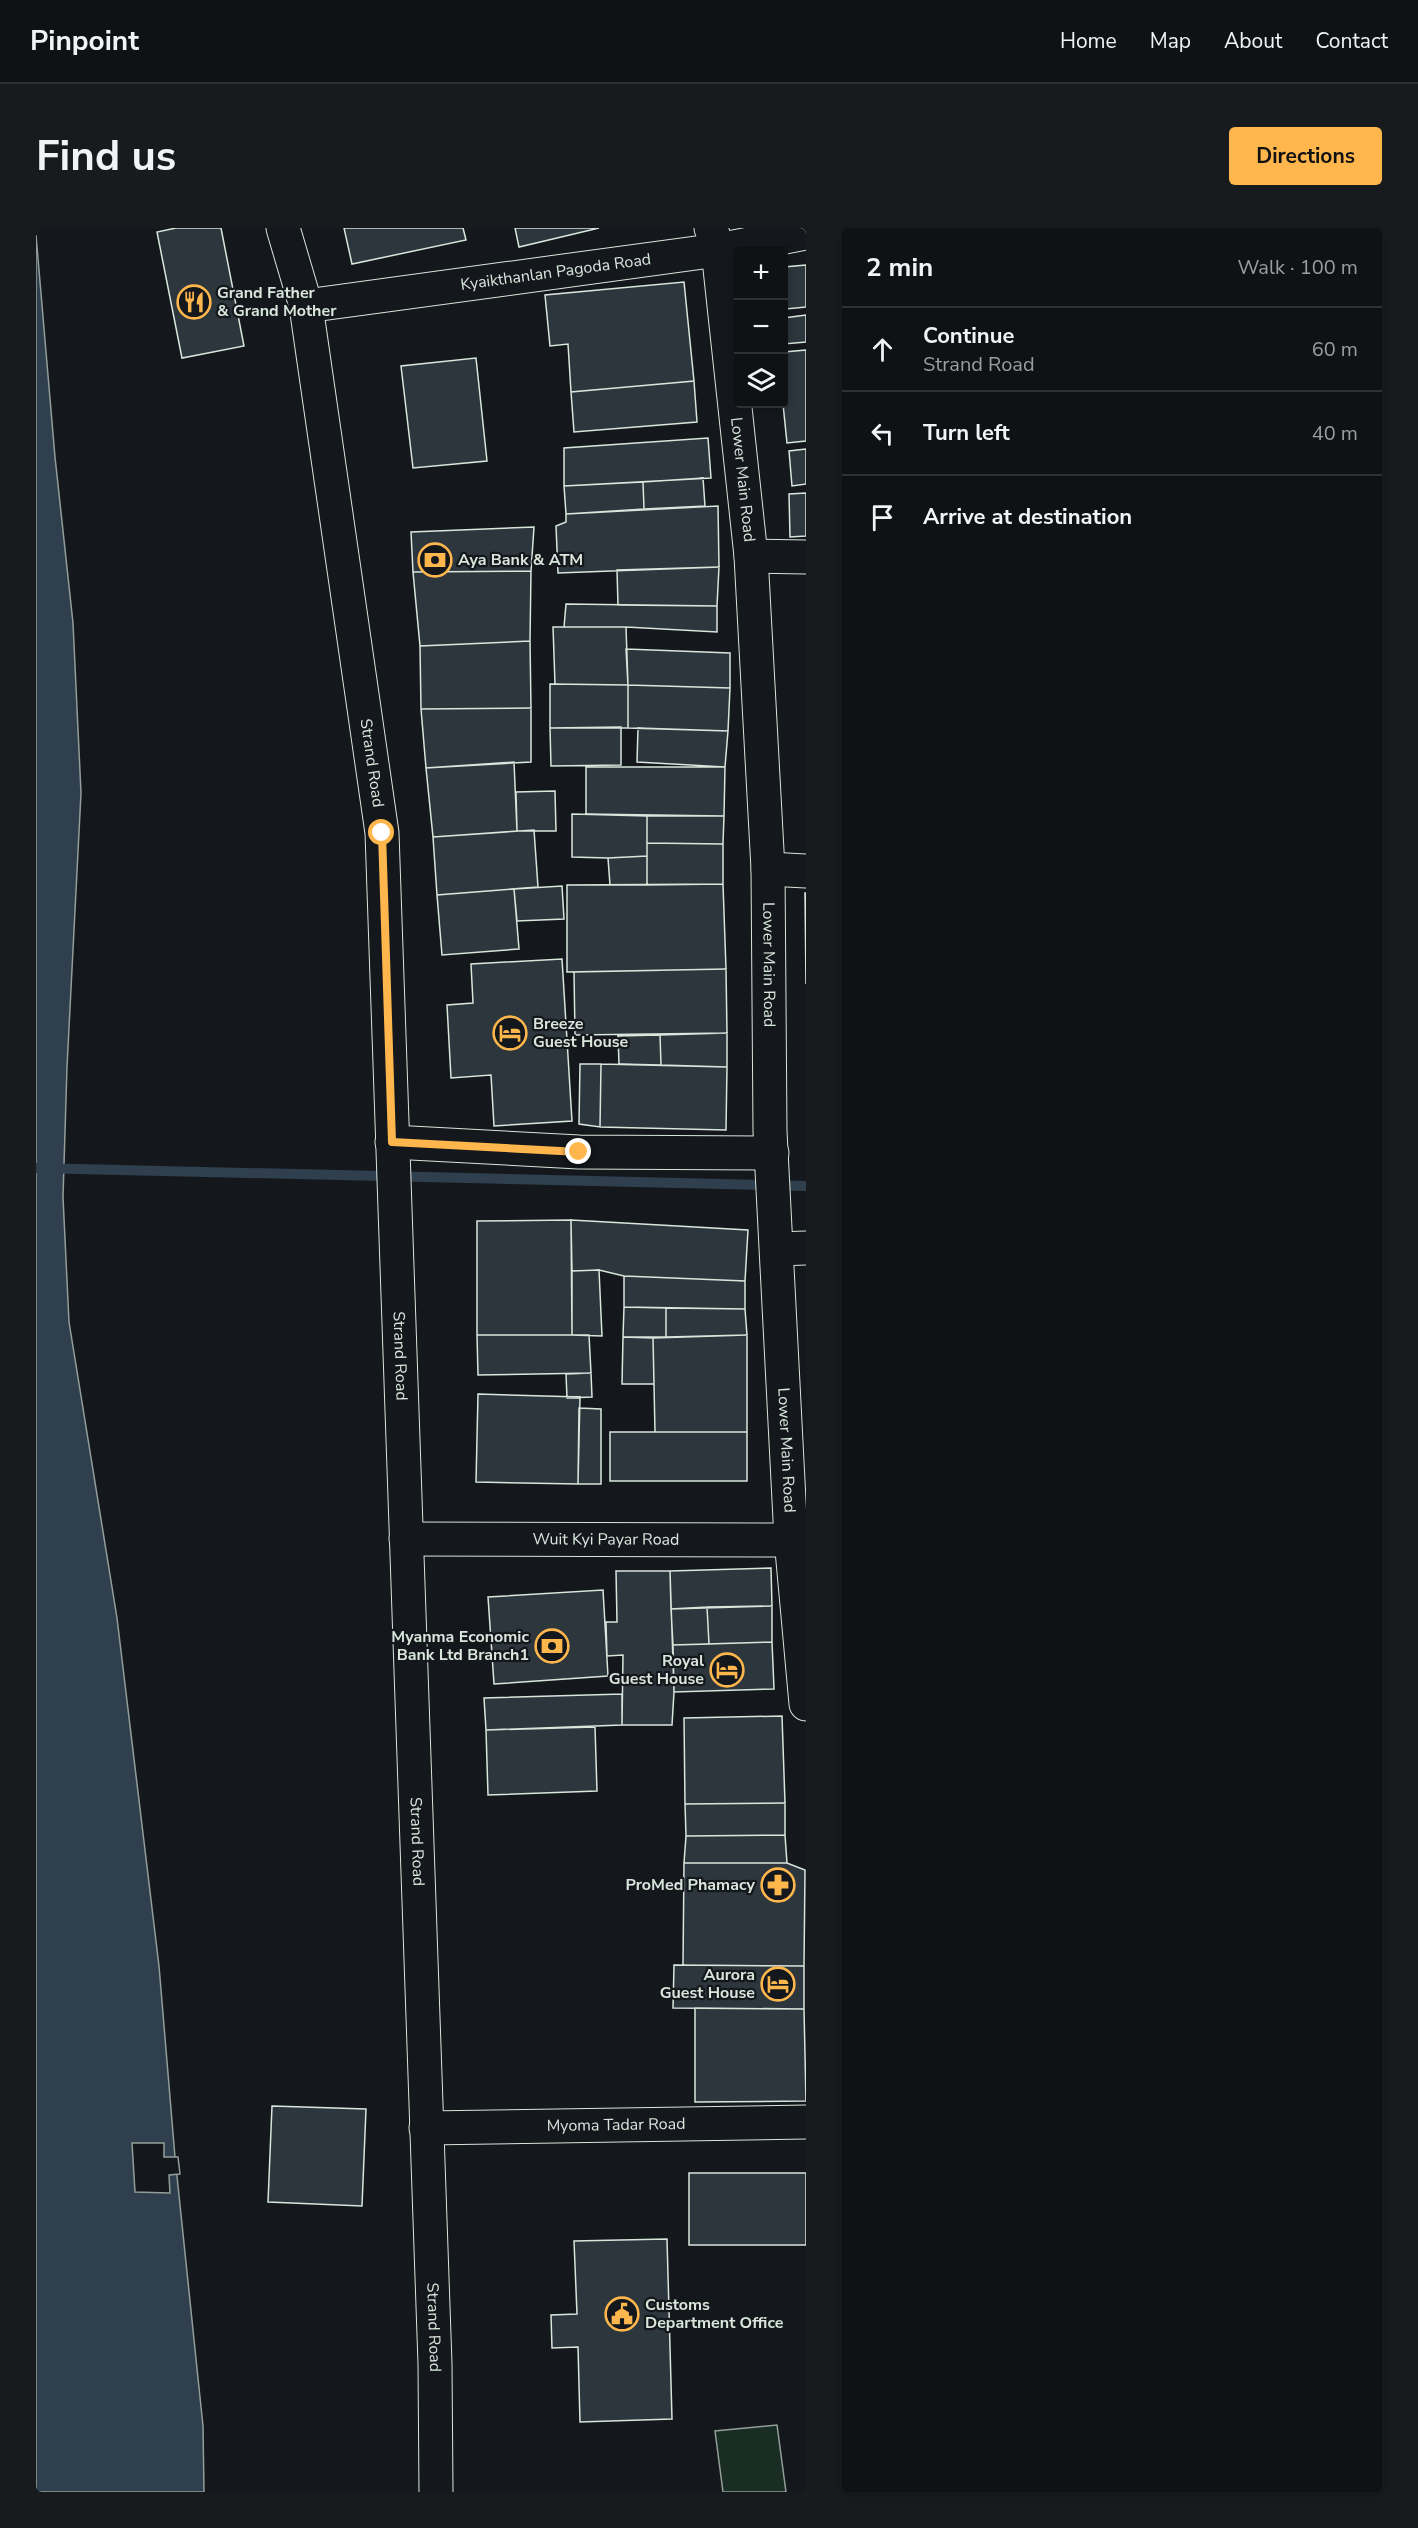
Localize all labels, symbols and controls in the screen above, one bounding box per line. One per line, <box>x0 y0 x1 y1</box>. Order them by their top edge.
text: Pinpoint <box>30 22 139 60</box>
text: Home <box>1060 27 1117 55</box>
text: Map <box>1150 27 1191 55</box>
text: About <box>1224 27 1282 55</box>
text: Contact <box>1315 27 1388 55</box>
button: Directions <box>1229 127 1382 185</box>
text: Find us <box>36 128 176 185</box>
map controls <box>734 246 788 408</box>
button: + <box>734 246 788 300</box>
street label: Kyaikthanlan Pagoda Road <box>459 248 652 296</box>
text: 2 min <box>866 250 933 285</box>
text: Walk · 100 m <box>1238 254 1358 281</box>
place label: Grand Father & Grand Mother <box>217 282 337 322</box>
restaurant icon: Grand Father & Grand Mother <box>176 284 212 320</box>
button: − <box>734 300 788 354</box>
text: Continue <box>923 321 1014 351</box>
icon: ahead <box>866 333 899 366</box>
text: 60 m <box>1312 336 1358 363</box>
text: Strand Road <box>923 351 1035 378</box>
button: layers <box>734 354 788 408</box>
street label: Lower Main Road <box>725 416 760 543</box>
icon: left <box>866 417 899 450</box>
text: Turn left <box>923 418 1010 448</box>
text: 40 m <box>1312 420 1358 447</box>
icon: arrive <box>866 501 899 534</box>
text: Arrive at destination <box>923 502 1132 532</box>
bank icon: Aya Bank & ATM <box>417 542 453 578</box>
place label: Aya Bank & ATM <box>458 549 583 571</box>
street label: Strand Road <box>355 717 389 809</box>
route start <box>368 819 394 845</box>
street label: Lower Main Road <box>757 902 780 1027</box>
place label: Breeze Guest House <box>533 1013 629 1053</box>
hotel icon: Breeze Guest House <box>492 1015 528 1051</box>
route end <box>565 1138 591 1164</box>
street label: Strand Road <box>388 1311 413 1401</box>
street label: Lower Main Road <box>772 1387 801 1513</box>
street label: Wuit Kyi Payar Road <box>533 1528 679 1551</box>
place label: Myanma Economic Bank Ltd Branch1 <box>391 1626 529 1666</box>
bank icon: Myanma Economic Bank Ltd Branch1 <box>534 1628 570 1664</box>
place label: Royal Guest House <box>609 1650 704 1690</box>
hotel icon: Royal Guest House <box>709 1652 745 1688</box>
street label: Strand Road <box>404 1797 429 1887</box>
pharmacy icon: ProMed Phamacy <box>760 1867 796 1903</box>
place label: ProMed Phamacy <box>625 1874 756 1896</box>
place label: Aurora Guest House <box>660 1964 755 2004</box>
hotel icon: Aurora Guest House <box>760 1966 796 2002</box>
street label: Myoma Tadar Road <box>546 2113 686 2137</box>
street label: Strand Road <box>421 2282 446 2372</box>
place label: Customs Department Office <box>645 2294 784 2334</box>
public building icon: Customs Department Office <box>604 2296 640 2332</box>

